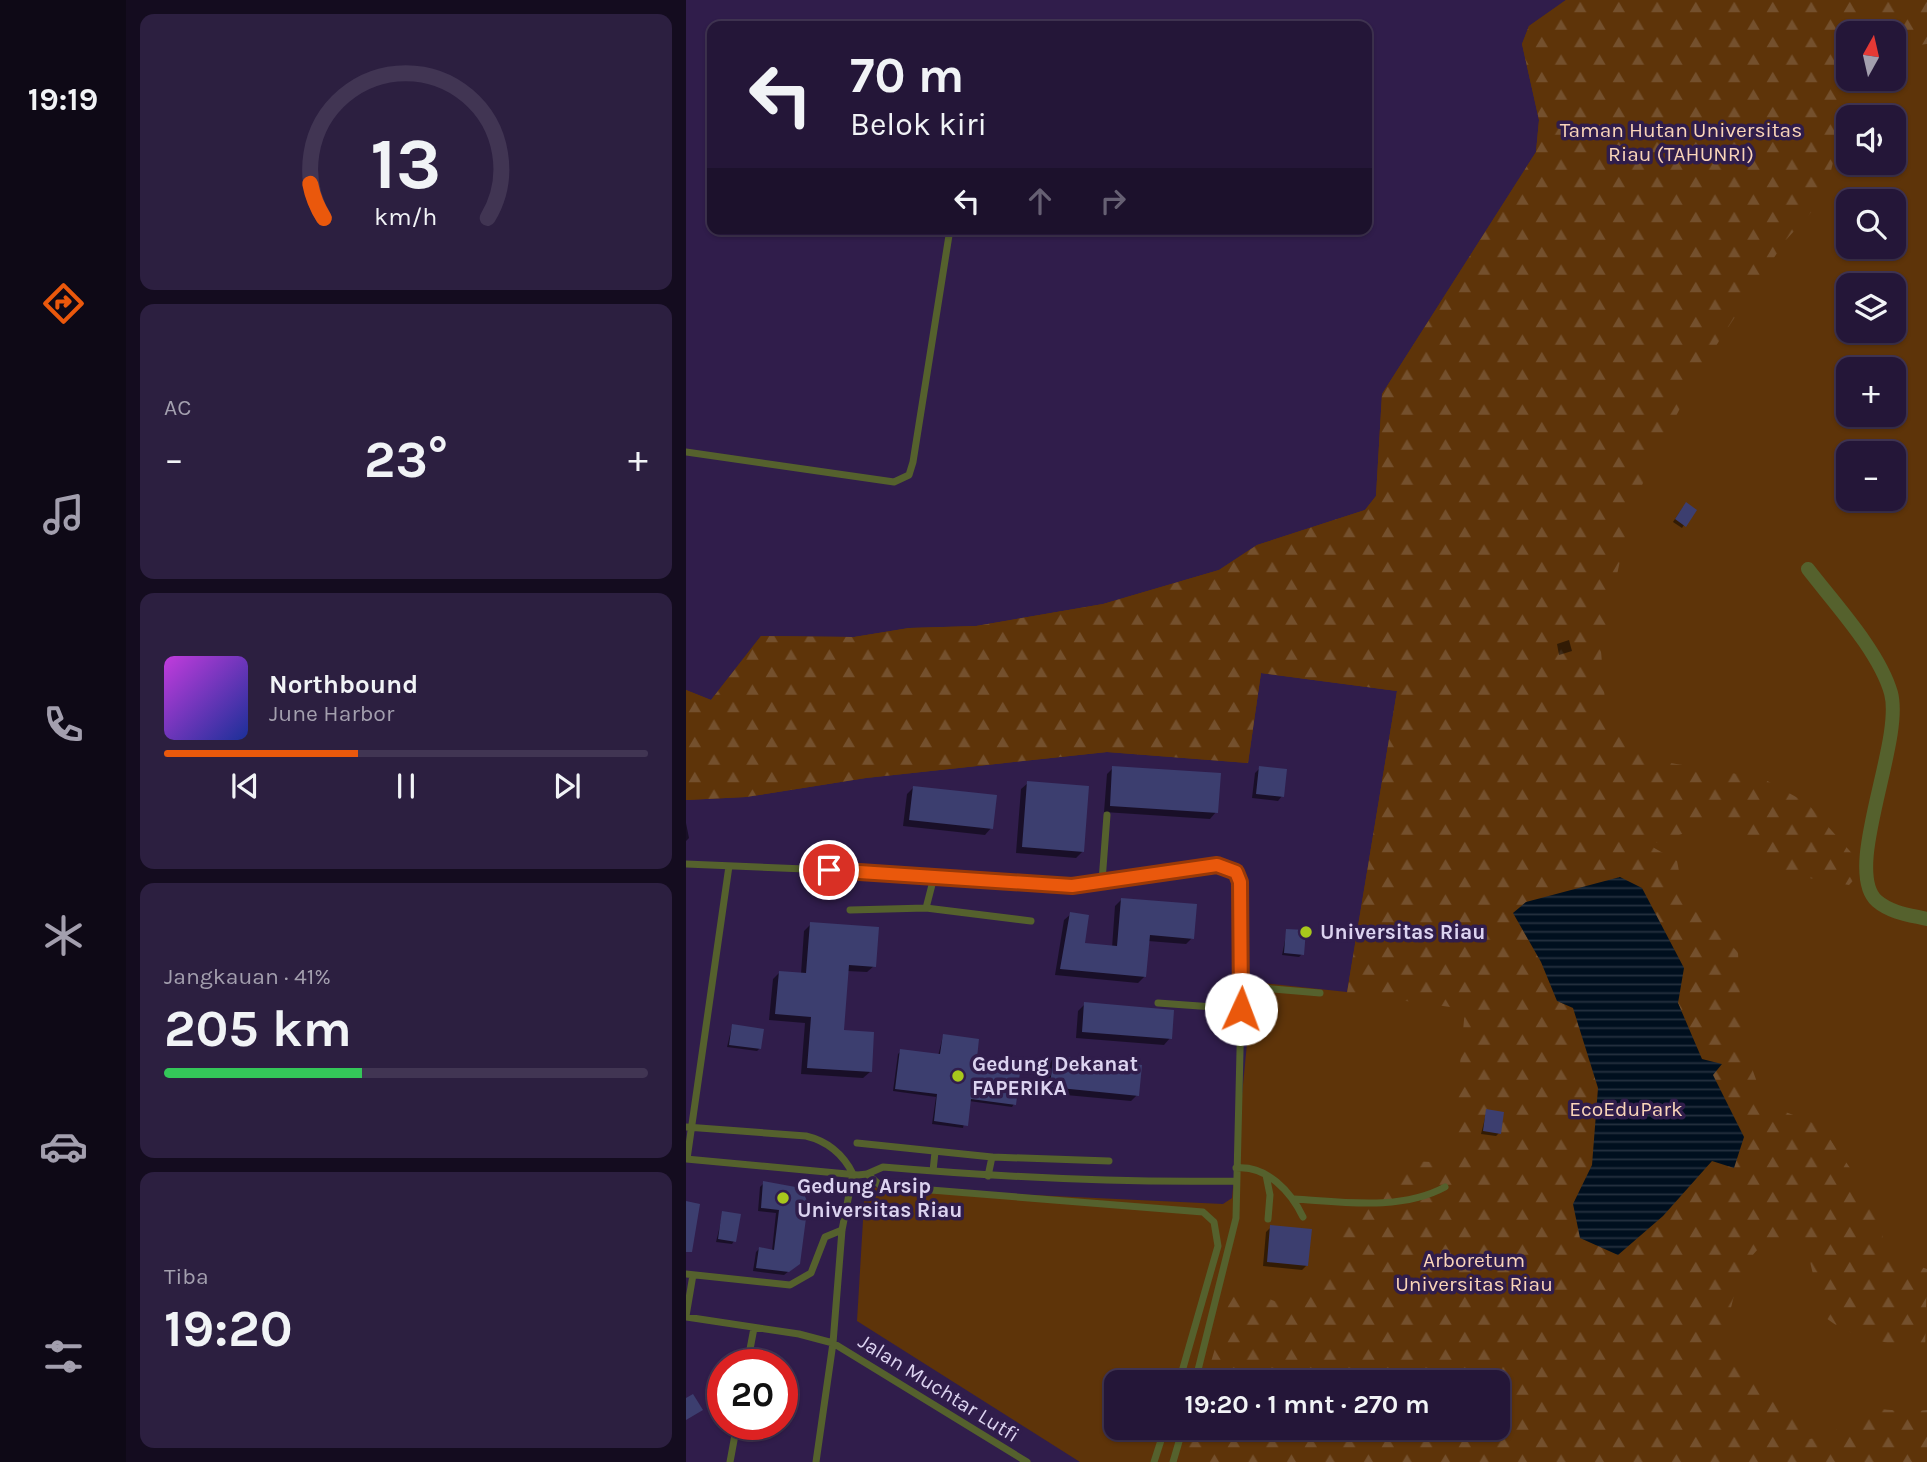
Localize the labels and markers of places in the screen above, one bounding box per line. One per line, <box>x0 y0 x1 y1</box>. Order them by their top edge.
pin <box>799 840 859 900</box>
place label: Universitas Riau <box>1320 920 1486 944</box>
marker: Universitas Riau <box>1298 924 1314 940</box>
place label: Gedung Dekanat FAPERIKA <box>972 1052 1138 1100</box>
marker: Gedung Dekanat FAPERIKA <box>950 1068 966 1084</box>
place label: Gedung Arsip Universitas Riau <box>797 1174 963 1222</box>
marker: Gedung Arsip Universitas Riau <box>775 1190 791 1206</box>

